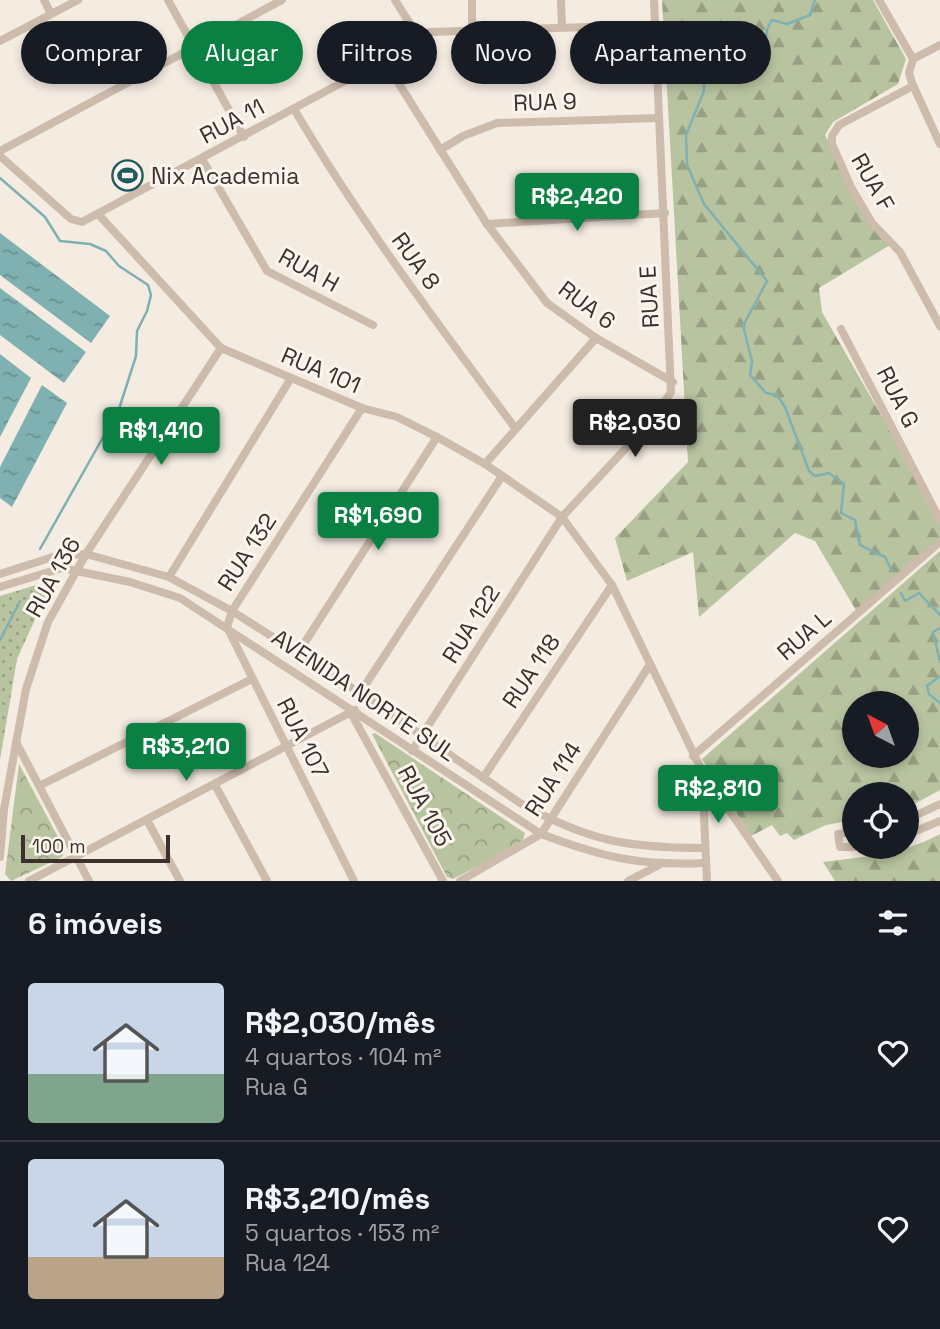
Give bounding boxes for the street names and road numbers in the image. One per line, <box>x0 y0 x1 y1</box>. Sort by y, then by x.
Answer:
street label: RUA 9 <box>513 86 577 118</box>
street label: RUA 11 <box>195 92 269 150</box>
street label: RUA F <box>844 148 902 216</box>
street label: RUA 8 <box>385 226 447 296</box>
street label: RUA H <box>273 241 345 299</box>
street label: RUA E <box>632 265 666 329</box>
street label: RUA 6 <box>553 274 621 336</box>
street label: RUA 101 <box>277 340 365 400</box>
street label: RUA G <box>870 361 926 433</box>
street label: RUA 132 <box>211 507 283 597</box>
street label: RUA 136 <box>19 532 87 622</box>
street label: RUA 122 <box>435 579 507 669</box>
street label: RUA L <box>771 603 837 667</box>
street label: AVENIDA NORTE SUL <box>266 622 462 768</box>
street label: RUA 118 <box>495 628 567 714</box>
street label: RUA 107 <box>270 693 336 783</box>
street label: RUA 114 <box>518 736 588 822</box>
street label: RUA 105 <box>391 760 459 852</box>

